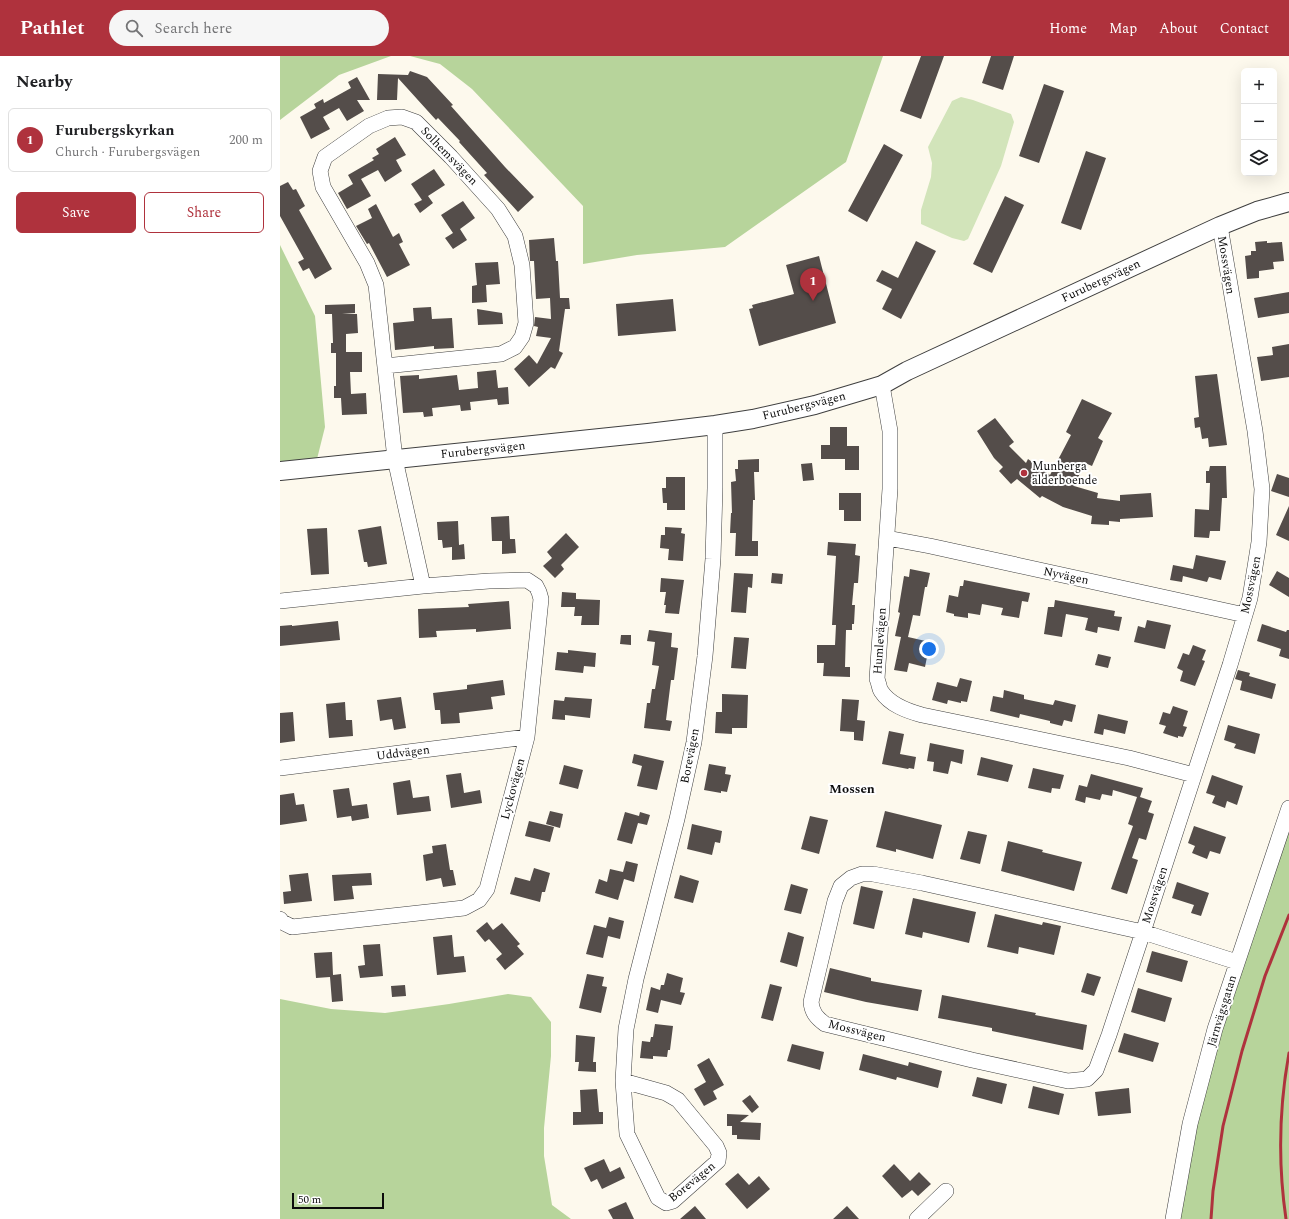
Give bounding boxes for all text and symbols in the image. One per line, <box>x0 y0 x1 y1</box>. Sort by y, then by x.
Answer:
search box <box>109 10 389 46</box>
text: Pathlet <box>20 14 85 43</box>
icon: search <box>123 17 145 39</box>
text: Search here <box>155 17 232 40</box>
text: Home <box>1049 18 1087 39</box>
text: Map <box>1109 18 1137 39</box>
text: About <box>1159 18 1198 39</box>
text: Contact <box>1220 18 1269 39</box>
map controls <box>1241 68 1277 176</box>
button: + <box>1241 68 1277 104</box>
text: Nearby <box>16 69 72 95</box>
button: − <box>1241 104 1277 140</box>
text: Furubergskyrkan <box>55 119 175 142</box>
street label: Solhemsvägen <box>416 122 482 190</box>
text: 1 <box>26 130 34 150</box>
text: 200 m <box>229 130 263 150</box>
button: layers <box>1241 140 1277 176</box>
text: Church · Furubergsvägen <box>55 142 200 162</box>
button: Save <box>16 192 136 233</box>
button: Share <box>144 192 264 233</box>
street label: Mossvägen <box>1212 234 1240 296</box>
street label: Furubergsvägen <box>1058 254 1144 308</box>
pin: 1 <box>800 268 826 301</box>
street label: Furubergsvägen <box>760 386 848 426</box>
street label: Furubergsvägen <box>440 436 526 464</box>
place label: Munberga älderboende <box>1032 457 1097 490</box>
marker: Munberga älderboende <box>1019 468 1029 478</box>
street label: Mossvägen <box>1236 554 1266 616</box>
street label: Nyvägen <box>1041 562 1091 590</box>
street label: Humlevägen <box>868 607 892 675</box>
your location <box>919 639 939 659</box>
street label: Borevägen <box>675 727 705 785</box>
street label: Uddvägen <box>375 740 431 766</box>
street label: Lyckovägen <box>496 756 530 822</box>
district label: Mossen <box>829 779 875 799</box>
street label: Mossvägen <box>1137 864 1173 926</box>
street label: Järnvägsgatan <box>1202 973 1242 1049</box>
street label: Mossvägen <box>826 1015 888 1047</box>
street label: Borevägen <box>664 1157 720 1207</box>
scale bar <box>292 1191 384 1210</box>
text: 50 m <box>298 1191 321 1208</box>

